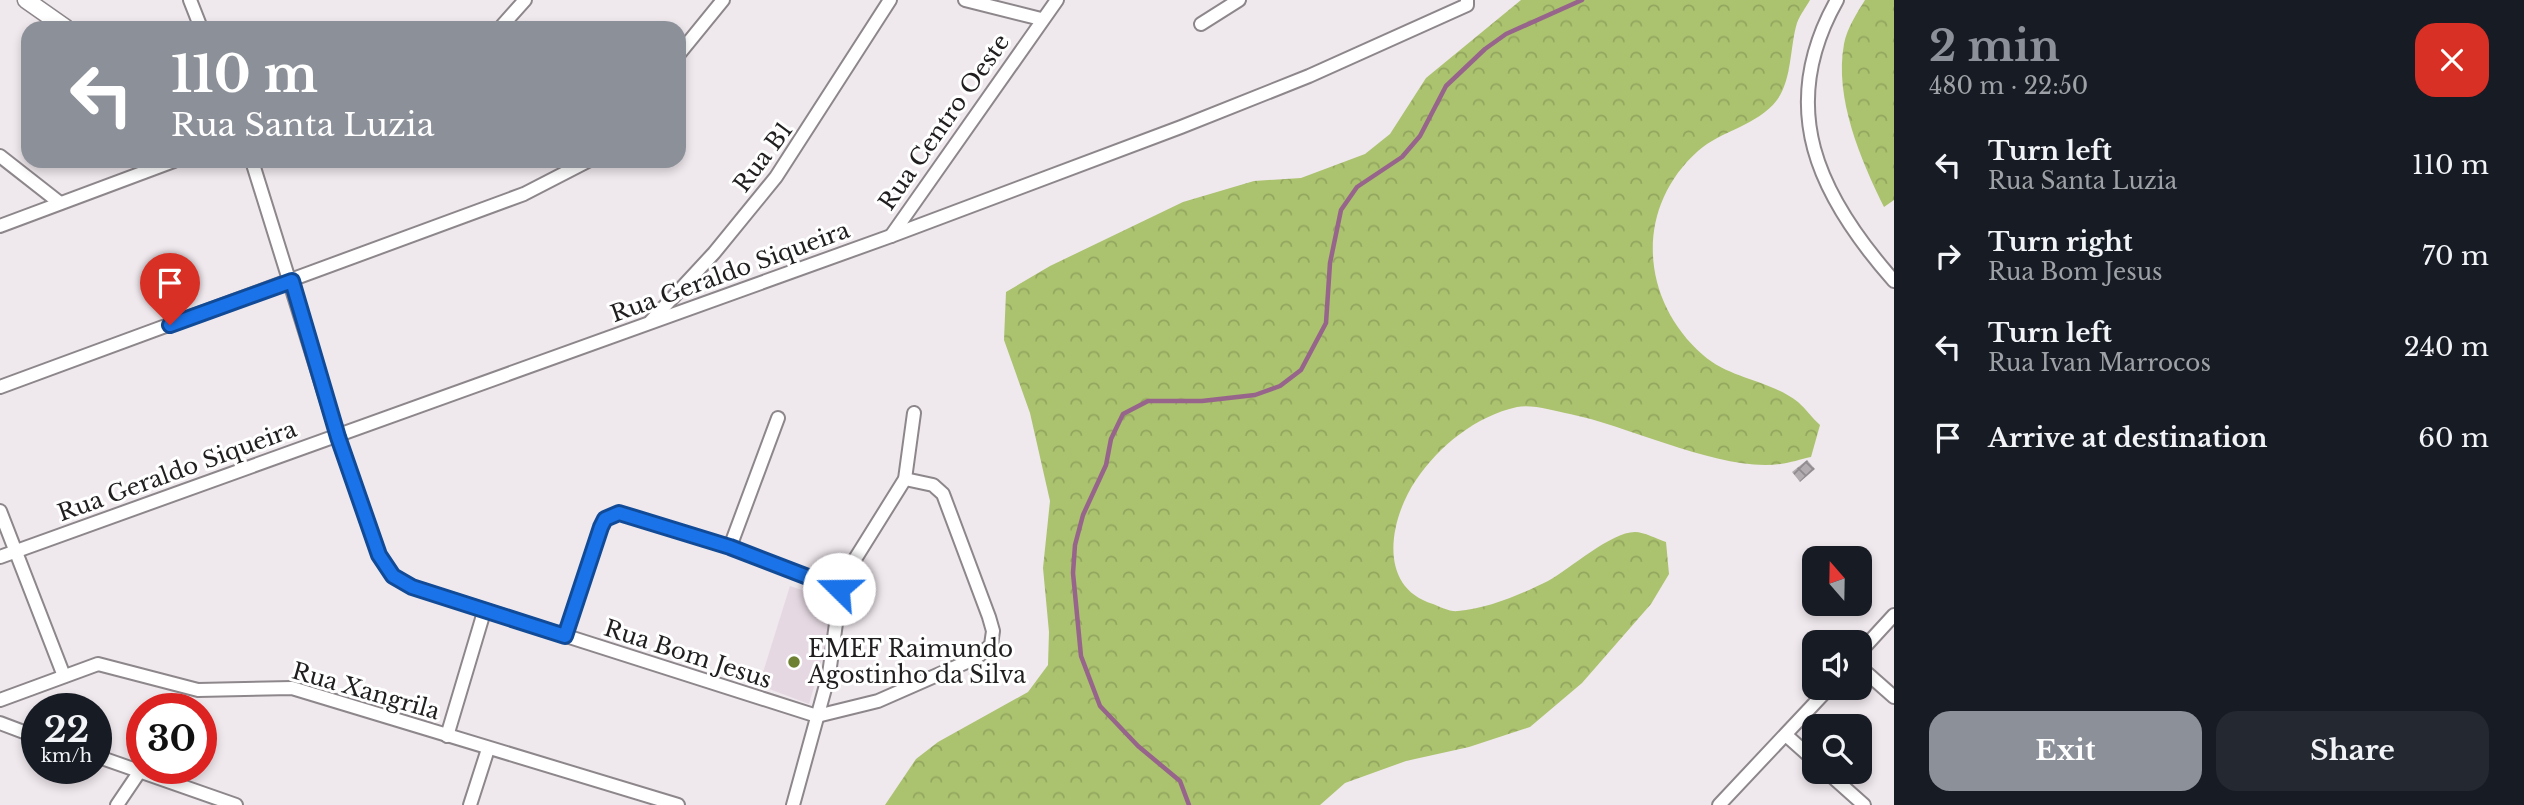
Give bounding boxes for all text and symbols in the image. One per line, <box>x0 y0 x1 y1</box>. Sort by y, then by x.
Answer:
text: 2 min <box>1929 20 2060 72</box>
button: close <box>2415 23 2489 97</box>
street label: Rua Centro Oeste <box>873 29 1015 215</box>
text: 110 m <box>171 44 318 105</box>
icon: left <box>56 49 147 140</box>
text: 480 m · 22:50 <box>1929 72 2088 100</box>
text: Rua Santa Luzia <box>171 105 434 145</box>
street label: Rua B1 <box>728 116 798 198</box>
text: Turn left <box>1988 135 2112 167</box>
icon: left <box>1929 146 1967 184</box>
text: 110 m <box>2412 149 2489 181</box>
text: Rua Santa Luzia <box>1988 167 2177 195</box>
street label: Rua Geraldo Siqueira <box>607 216 853 328</box>
text: Turn right <box>1988 226 2133 258</box>
icon: right <box>1929 237 1967 275</box>
text: 70 m <box>2422 240 2489 272</box>
pin <box>140 253 200 325</box>
text: Rua Bom Jesus <box>1988 258 2163 286</box>
icon: arrive <box>151 264 189 302</box>
text: Turn left <box>1988 317 2112 349</box>
icon: left <box>1929 328 1967 366</box>
text: 240 m <box>2404 331 2489 363</box>
text: Rua Ivan Marrocos <box>1988 349 2211 377</box>
street label: Rua Geraldo Siqueira <box>54 415 300 527</box>
icon: arrive <box>1929 419 1967 457</box>
text: Arrive at destination <box>1988 422 2268 454</box>
text: 60 m <box>2418 422 2489 454</box>
north arrow <box>1802 546 1872 616</box>
map controls <box>1802 546 1872 784</box>
position arrow <box>802 552 876 626</box>
street label: Rua Bom Jesus <box>601 614 775 694</box>
button: sound <box>1802 630 1872 700</box>
place label: EMEF Raimundo Agostinho da Silva <box>807 635 1026 689</box>
marker: EMEF Raimundo Agostinho da Silva <box>786 654 802 670</box>
street label: Rua Xangrila <box>289 657 443 726</box>
speed limit sign: 30 <box>126 693 217 784</box>
text: 22 <box>44 708 89 751</box>
button: Exit <box>1929 711 2202 791</box>
button: Share <box>2216 711 2489 791</box>
button: search <box>1802 714 1872 784</box>
text: km/h <box>41 745 92 767</box>

